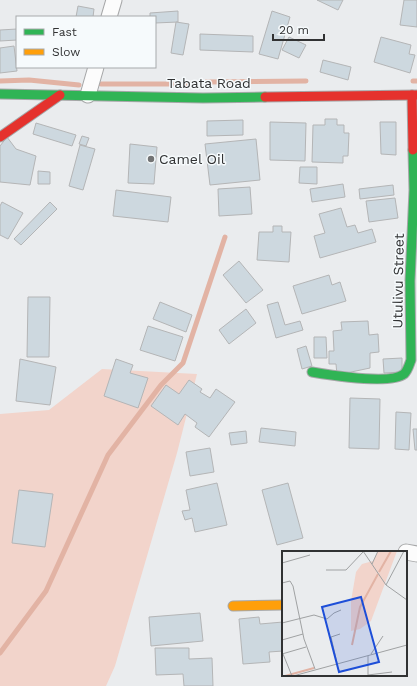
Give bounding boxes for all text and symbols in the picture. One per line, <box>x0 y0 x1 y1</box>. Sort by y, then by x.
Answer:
legend <box>16 16 156 68</box>
scale bar <box>273 16 324 42</box>
text: 20 m <box>279 23 309 37</box>
text: Fast <box>52 25 77 39</box>
text: Slow <box>52 45 80 59</box>
street label: Tabata Road <box>167 75 251 91</box>
place label: Camel Oil <box>159 151 226 167</box>
marker: Camel Oil <box>146 154 156 164</box>
street label: Utulivu Street <box>389 233 407 329</box>
inset map <box>282 551 407 676</box>

